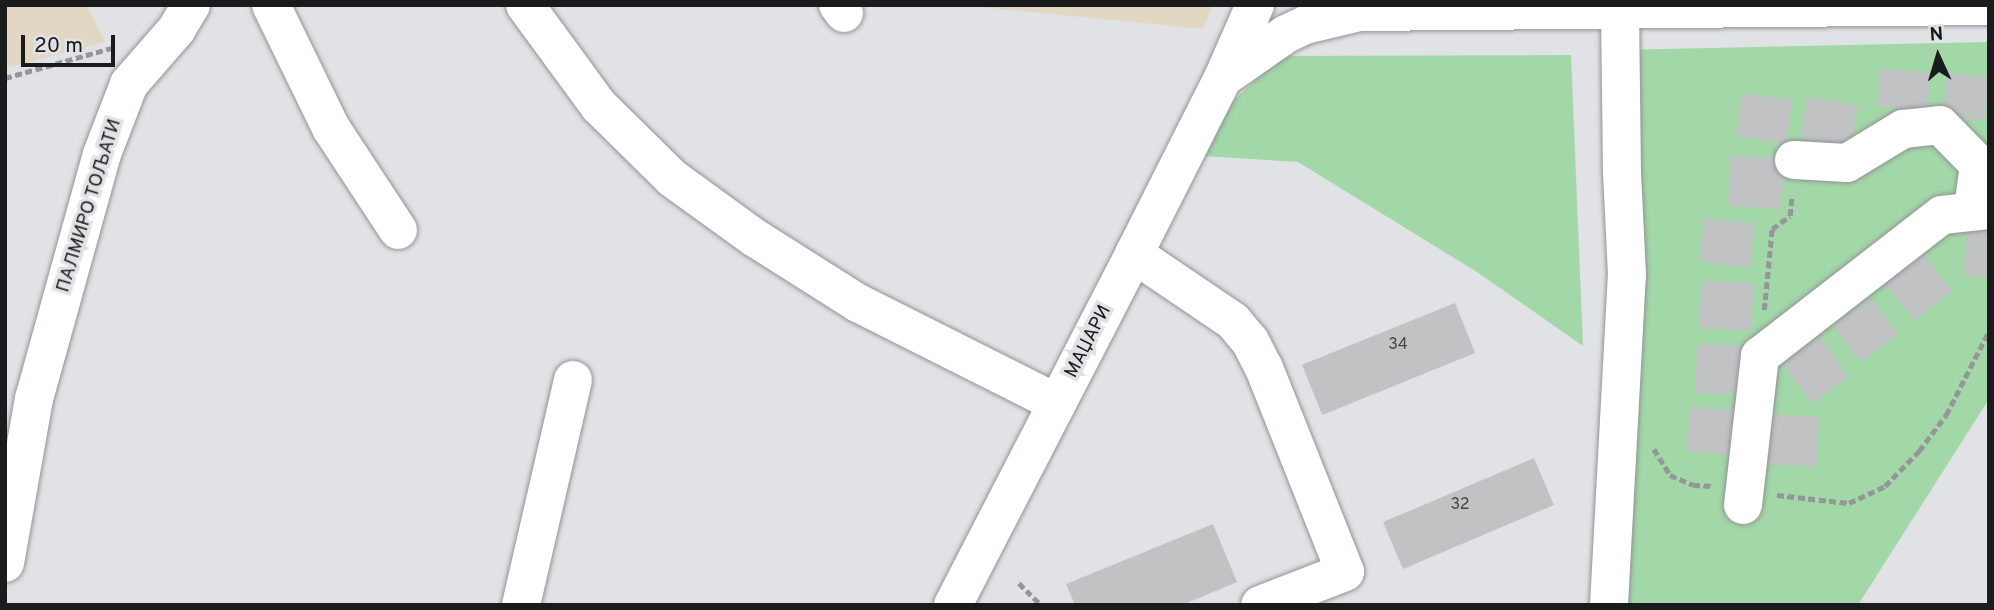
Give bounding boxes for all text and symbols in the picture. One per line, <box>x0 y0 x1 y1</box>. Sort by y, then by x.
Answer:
scale bar <box>24 21 119 65</box>
north arrow <box>1903 21 1973 91</box>
text: N <box>1929 23 1944 47</box>
text: 20 m <box>34 33 83 60</box>
street label: ПАЛМИРО ТОЉАТИ <box>53 116 127 296</box>
street label: МАЏАРИ <box>1061 302 1117 382</box>
house number: 34 <box>1388 335 1408 355</box>
house number: 32 <box>1450 495 1470 515</box>

